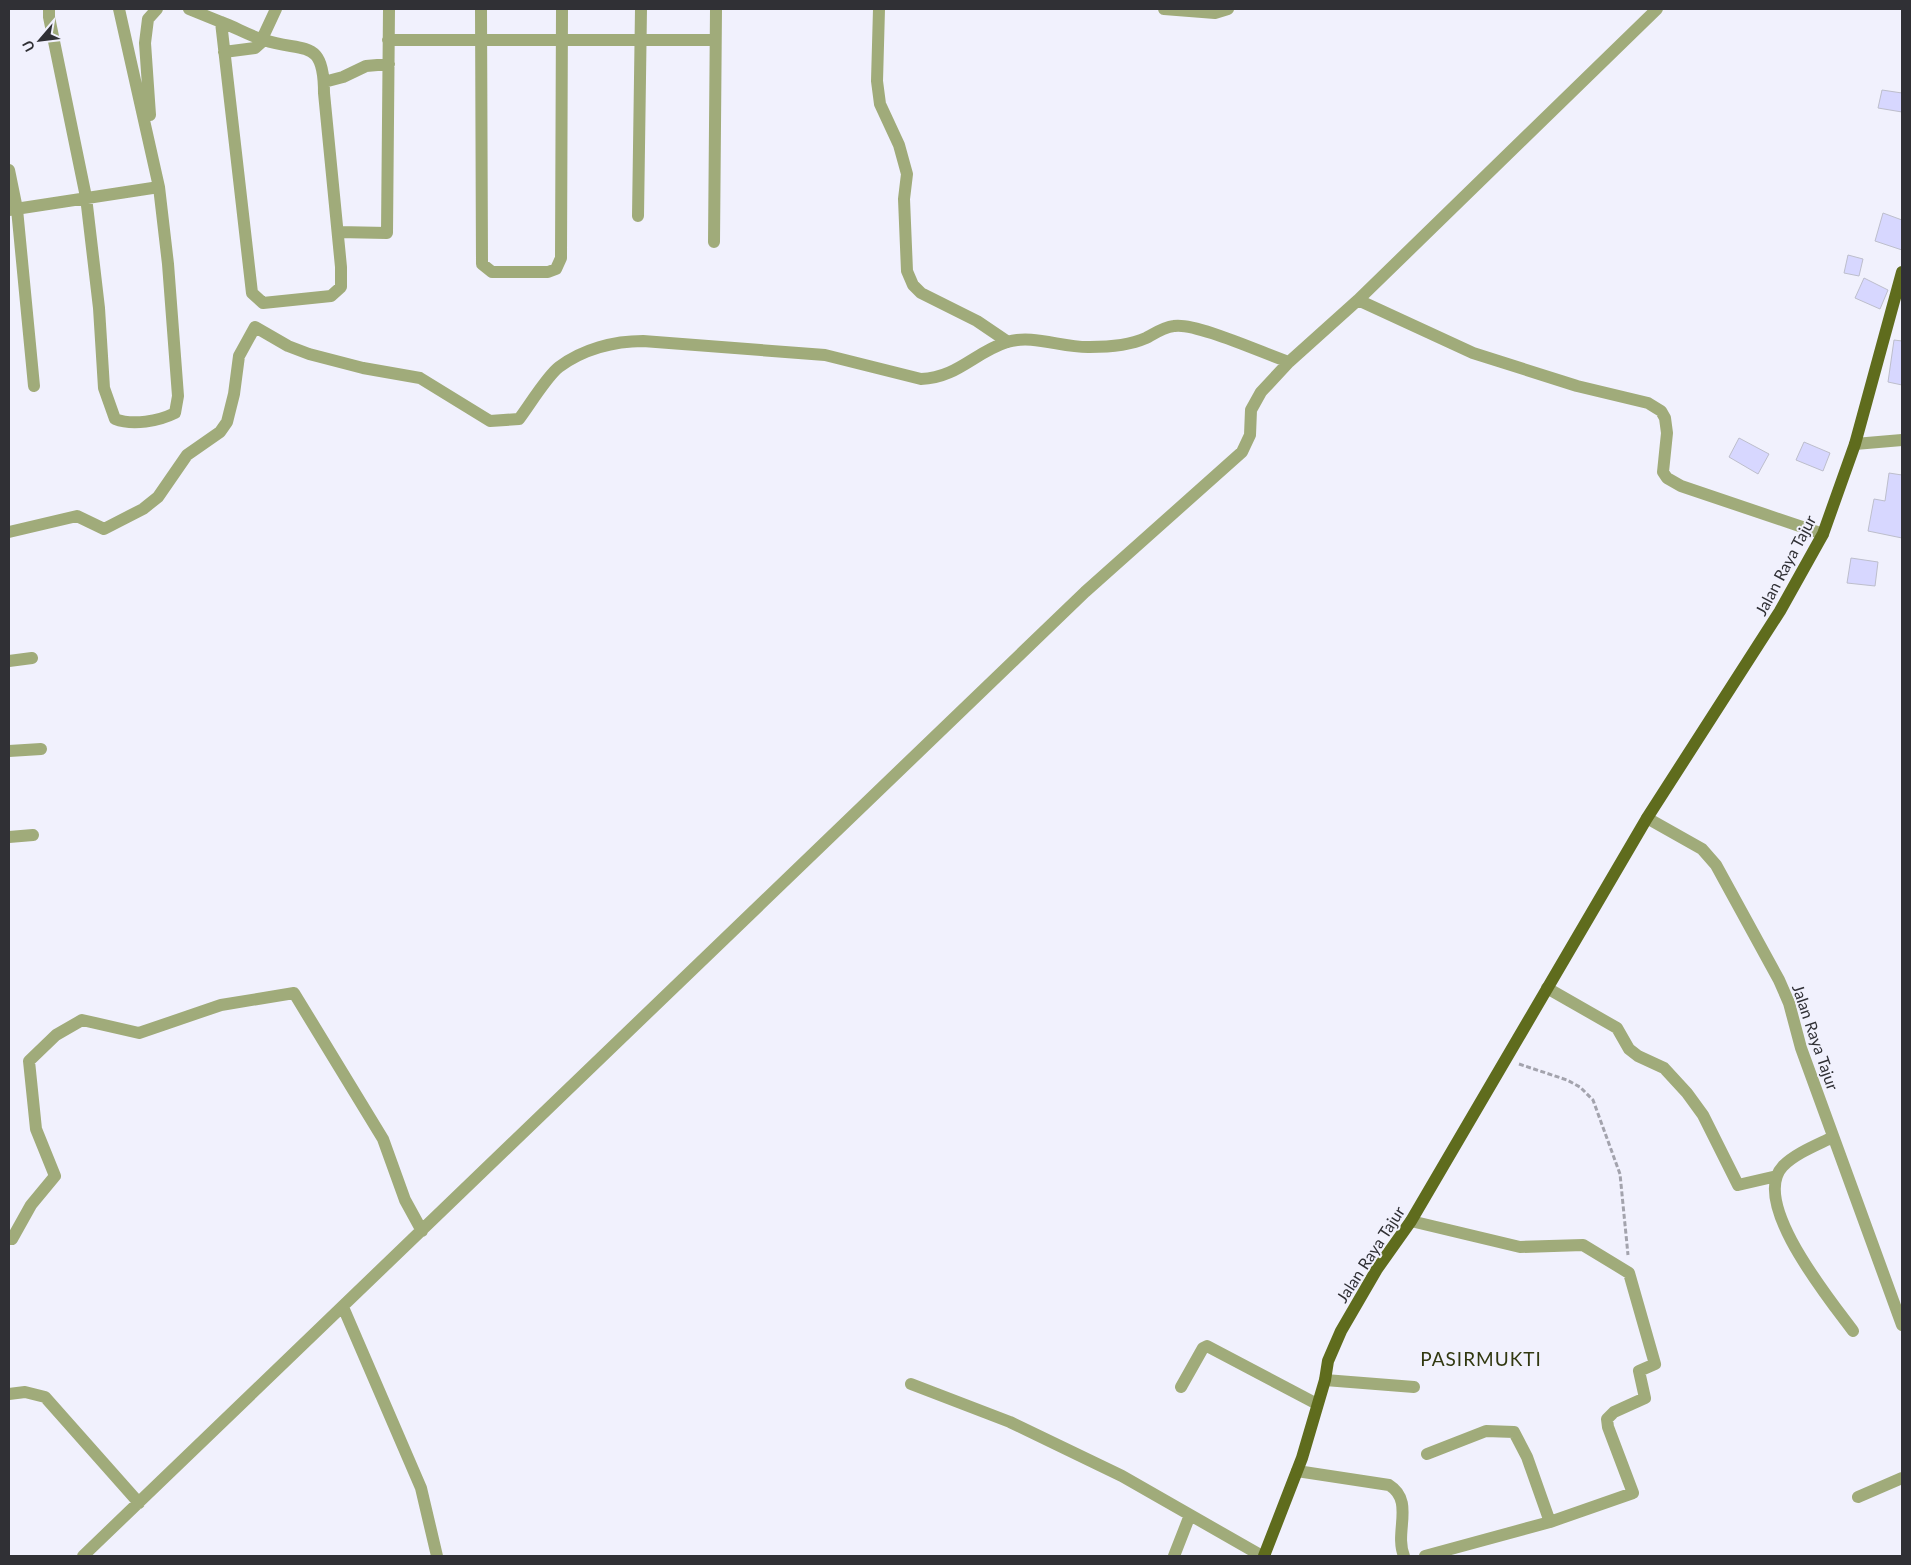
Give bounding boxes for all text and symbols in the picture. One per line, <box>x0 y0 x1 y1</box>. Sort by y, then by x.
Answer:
north arrow <box>15 15 65 65</box>
text: U <box>18 38 38 55</box>
street label: Jalan Raya Tajur <box>1751 512 1819 618</box>
street label: Jalan Raya Tajur <box>1789 982 1843 1093</box>
street label: Jalan Raya Tajur <box>1332 1202 1408 1306</box>
district label: PASIRMUKTI <box>1420 1347 1542 1370</box>

